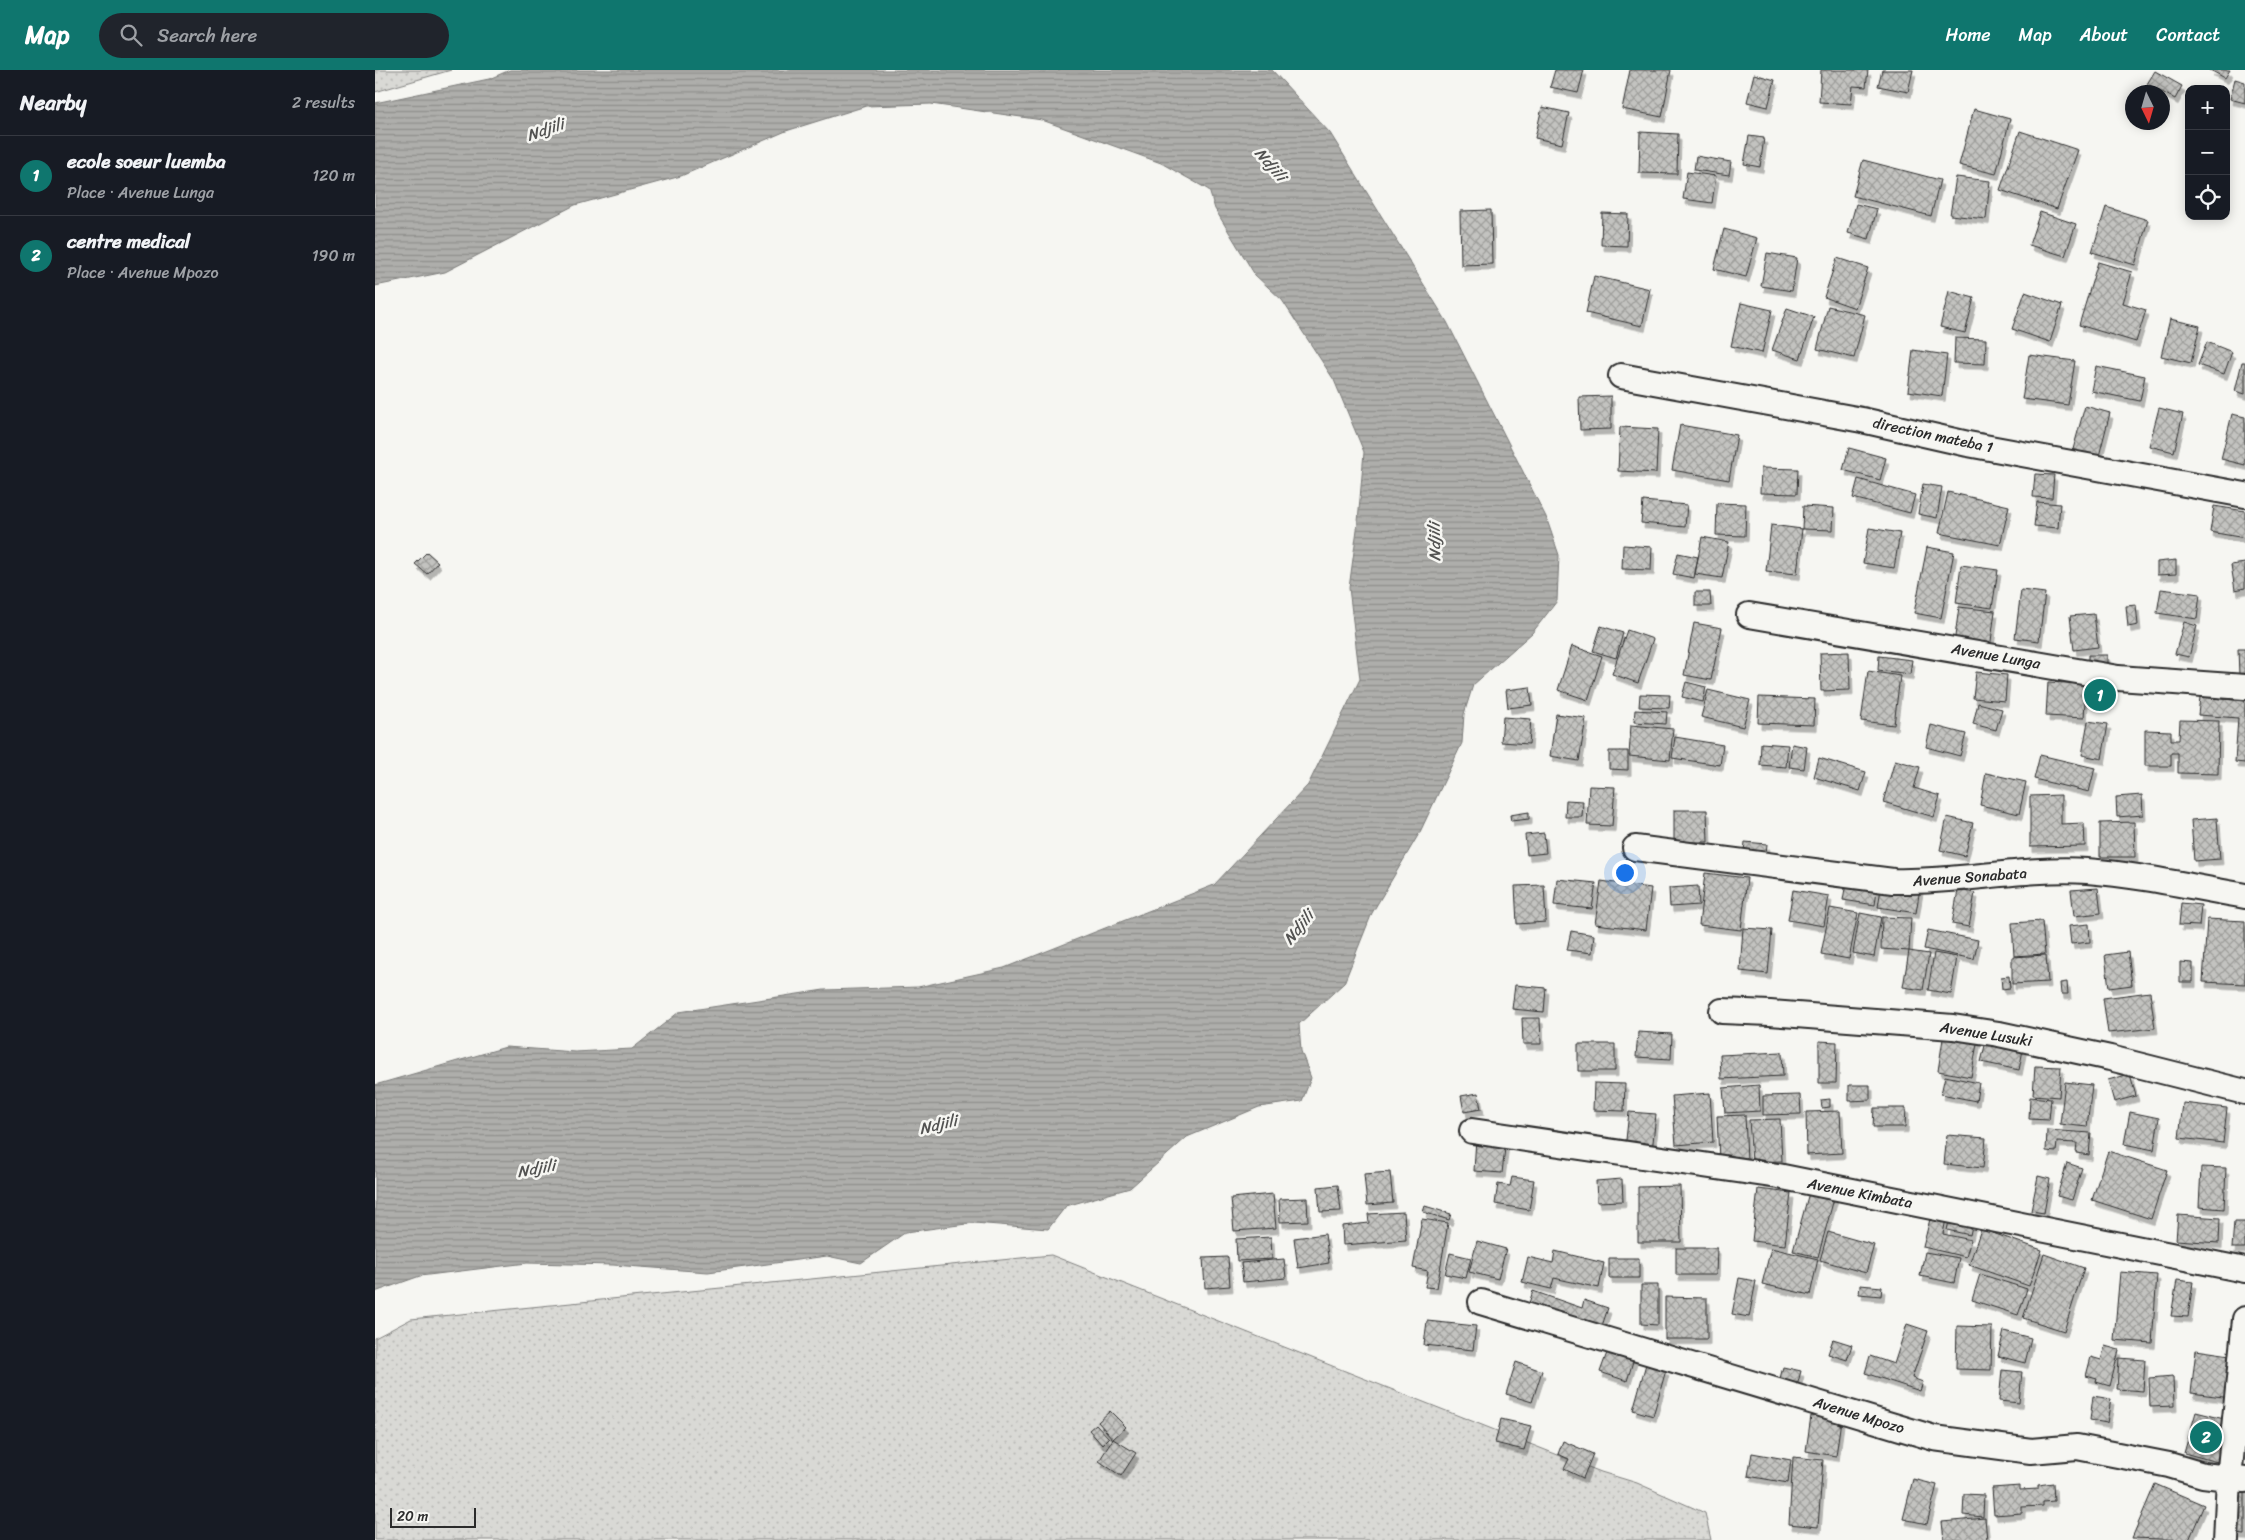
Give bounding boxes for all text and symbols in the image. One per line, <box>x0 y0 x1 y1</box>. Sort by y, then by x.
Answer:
search box <box>99 13 449 58</box>
text: Map <box>25 14 69 56</box>
text: Search here <box>157 19 257 52</box>
text: Home <box>1946 19 1991 51</box>
text: Map <box>2019 19 2052 51</box>
text: About <box>2080 19 2128 51</box>
text: Contact <box>2156 19 2220 51</box>
icon: search <box>117 21 145 49</box>
text: Nearby <box>20 84 86 122</box>
north arrow <box>2125 85 2170 130</box>
map controls <box>2185 85 2230 220</box>
button: + <box>2185 85 2230 130</box>
text: 2 results <box>292 88 355 117</box>
water label: Ndjili <box>522 108 571 149</box>
button: − <box>2185 130 2230 175</box>
water label: Ndjili <box>1247 140 1296 191</box>
text: ecole soeur luemba <box>67 145 225 178</box>
text: 1 <box>33 161 39 190</box>
text: 120 m <box>312 161 355 190</box>
button: locate <box>2185 175 2230 220</box>
text: Place · Avenue Lunga <box>67 178 214 207</box>
text: centre medical <box>67 225 190 258</box>
text: 2 <box>31 241 41 270</box>
text: 190 m <box>312 241 355 270</box>
text: Place · Avenue Mpozo <box>67 258 219 287</box>
street label: direction mateba 1 <box>1870 410 1996 460</box>
water label: Ndjili <box>1420 519 1449 561</box>
street label: Avenue Lunga <box>1948 635 2043 677</box>
pin: 1 <box>2084 676 2116 714</box>
your location <box>1612 860 1638 886</box>
street label: Avenue Sonabata <box>1911 860 2028 894</box>
water label: Ndjili <box>1275 901 1324 951</box>
street label: Avenue Lusuki <box>1937 1014 2035 1054</box>
water label: Ndjili <box>916 1105 963 1143</box>
water label: Ndjili <box>515 1150 561 1186</box>
street label: Avenue Kimbata <box>1804 1170 1915 1216</box>
street label: Avenue Mpozo <box>1809 1388 1908 1441</box>
pin: 2 <box>2190 1418 2222 1456</box>
text: 20 m <box>397 1504 428 1529</box>
scale bar <box>390 1505 476 1528</box>

